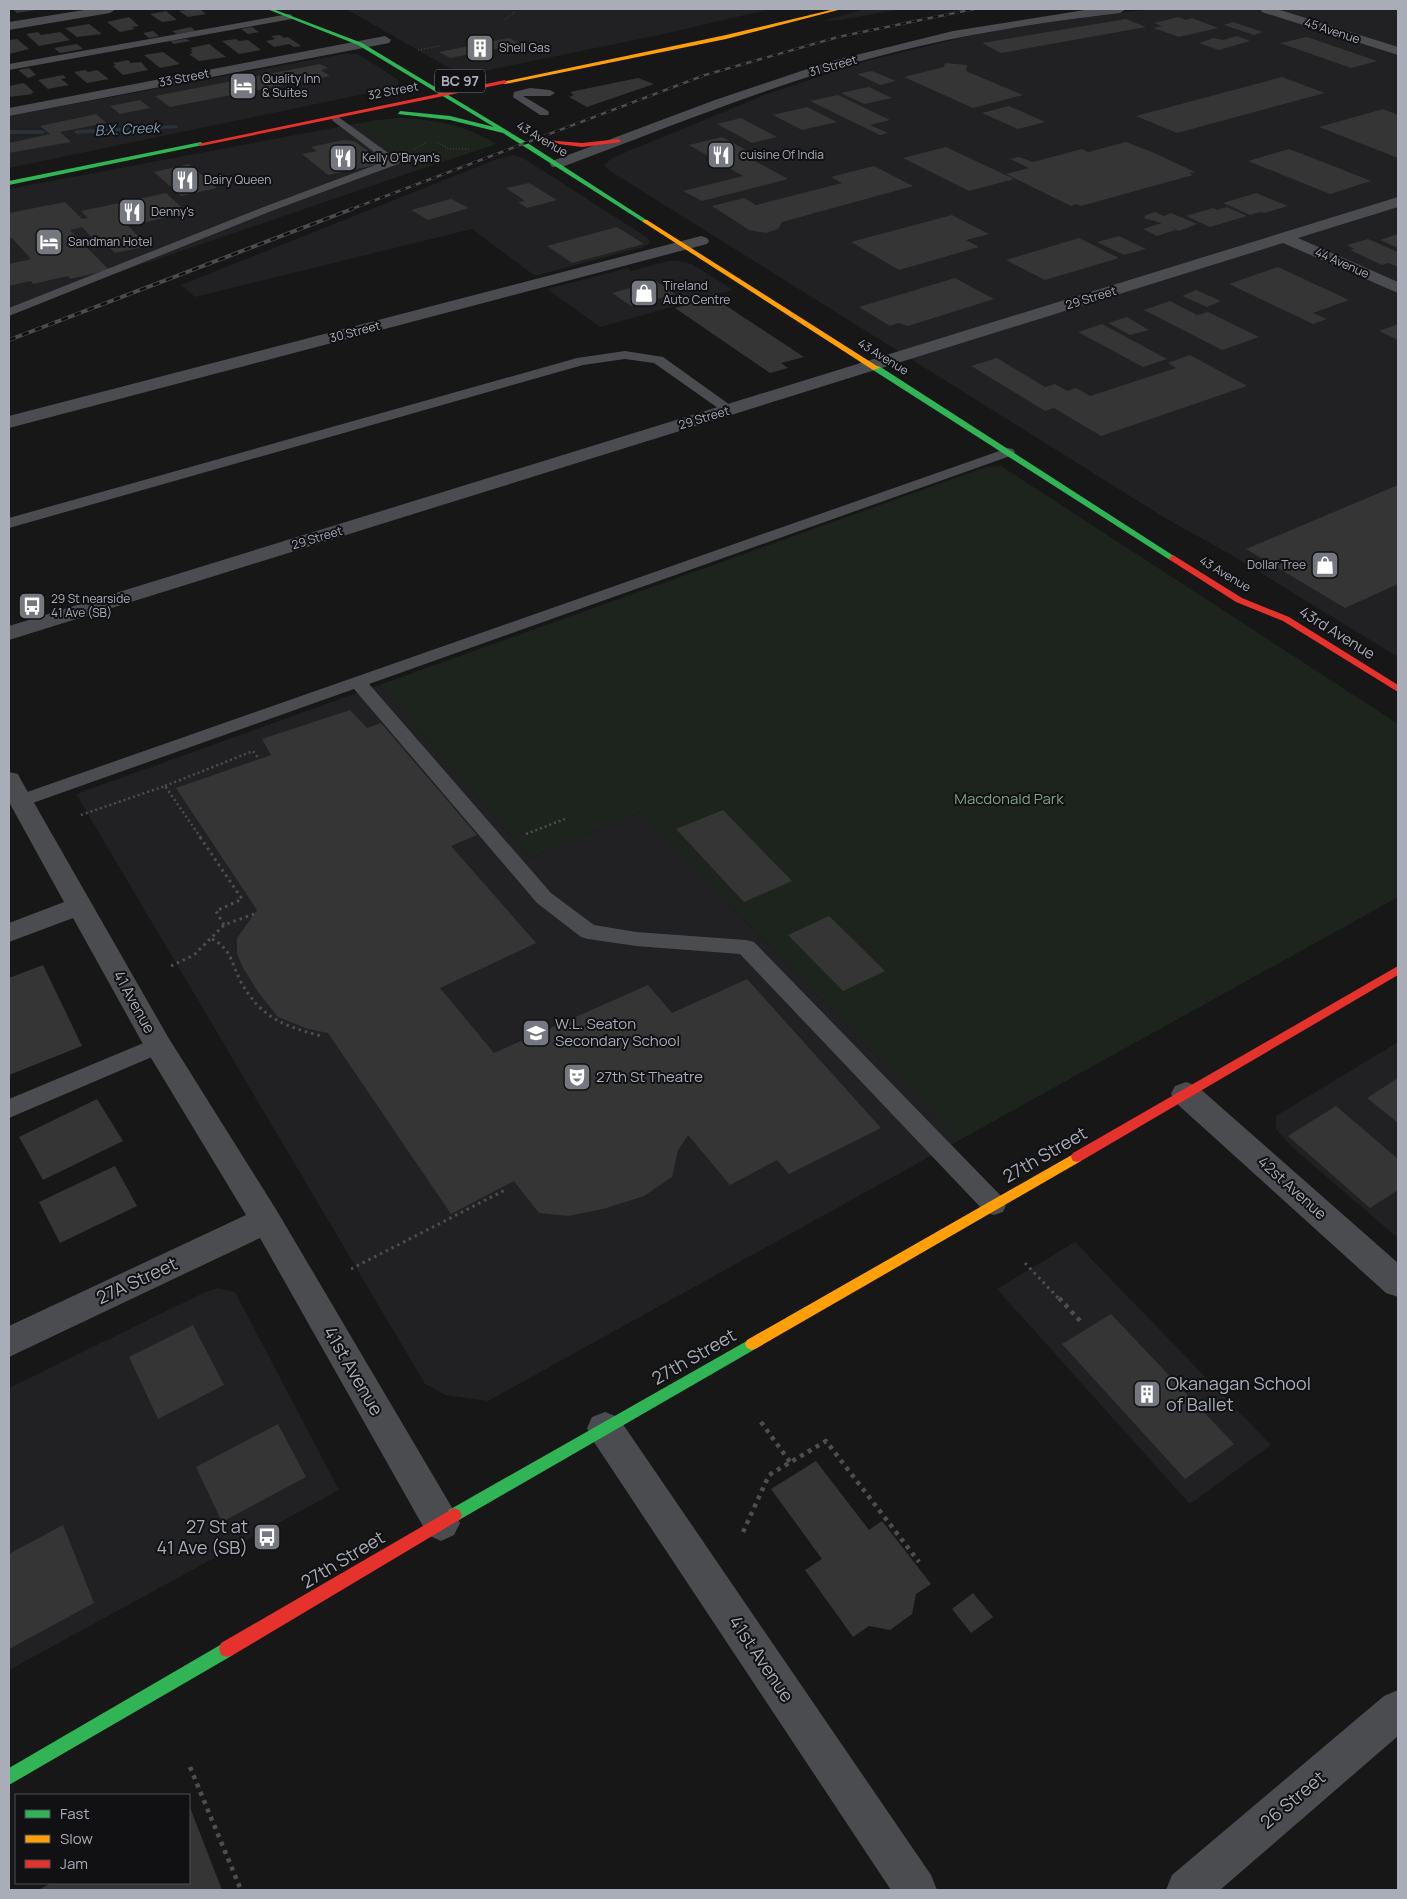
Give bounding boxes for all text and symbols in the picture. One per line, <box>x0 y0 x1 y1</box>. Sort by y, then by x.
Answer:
street label: 45 Avenue <box>1302 14 1362 47</box>
building icon: Shell Gas <box>465 33 495 63</box>
place label: Shell Gas <box>499 39 550 56</box>
street label: 31 Street <box>807 51 859 80</box>
street label: 33 Street <box>157 64 211 91</box>
place label: Quality Inn & Suites <box>262 70 321 101</box>
road number: BC 97 <box>435 70 485 92</box>
hotel icon: Quality Inn & Suites <box>228 71 258 101</box>
street label: 32 Street <box>366 77 420 104</box>
water label: B.X. Creek <box>94 117 162 140</box>
street label: 43 Avenue <box>513 117 571 161</box>
restaurant icon: cuisine Of India <box>706 140 736 170</box>
restaurant icon: Kelly O'Bryan's <box>328 143 358 173</box>
place label: cuisine Of India <box>740 146 824 163</box>
place label: Kelly O'Bryan's <box>362 149 440 166</box>
restaurant icon: Dairy Queen <box>170 165 200 195</box>
place label: Dairy Queen <box>204 171 271 188</box>
restaurant icon: Denny's <box>117 197 147 227</box>
place label: Denny's <box>151 203 194 220</box>
hotel icon: Sandman Hotel <box>34 227 64 257</box>
place label: Sandman Hotel <box>68 233 152 250</box>
street label: 44 Avenue <box>1312 243 1372 282</box>
place label: Tireland Auto Centre <box>663 277 730 308</box>
shop icon: Tireland Auto Centre <box>629 278 659 308</box>
street label: 29 Street <box>1064 282 1118 313</box>
street label: 30 Street <box>328 317 382 346</box>
street label: 43 Avenue <box>855 334 912 379</box>
street label: 29 Street <box>677 402 731 433</box>
street label: 29 Street <box>290 522 344 553</box>
shop icon: Dollar Tree <box>1310 550 1340 580</box>
street label: 43 Avenue <box>1196 552 1254 596</box>
place label: Dollar Tree <box>1247 556 1306 573</box>
place label: 29 St nearside 41 Ave (SB) <box>51 590 130 621</box>
bus stop icon: 29 St nearside 41 Ave (SB) <box>17 591 47 621</box>
street label: 43rd Avenue <box>1295 601 1379 664</box>
park label: Macdonald Park <box>954 788 1064 809</box>
street label: 41 Avenue <box>109 966 160 1037</box>
place label: W.L. Seaton Secondary School <box>555 1013 680 1051</box>
school or university icon: W.L. Seaton Secondary School <box>521 1018 551 1048</box>
theatre icon: 27th St Theatre <box>562 1062 592 1092</box>
place label: 27th St Theatre <box>596 1066 703 1087</box>
street label: 27th Street <box>998 1120 1091 1188</box>
street label: 42st Avenue <box>1253 1151 1331 1224</box>
street label: 27A Street <box>92 1251 181 1309</box>
street label: 41st Avenue <box>319 1321 389 1420</box>
street label: 27th Street <box>647 1322 740 1390</box>
place label: Okanagan School of Ballet <box>1166 1371 1311 1416</box>
building icon: Okanagan School of Ballet <box>1132 1379 1162 1409</box>
place label: 27 St at 41 Ave (SB) <box>156 1514 248 1559</box>
bus stop icon: 27 St at 41 Ave (SB) <box>252 1522 282 1552</box>
street label: 27th Street <box>296 1525 389 1594</box>
street label: 41st Avenue <box>724 1610 800 1706</box>
street label: 26 Street <box>1255 1765 1330 1833</box>
legend <box>15 1794 190 1884</box>
text: Fast <box>60 1803 89 1824</box>
text: Slow <box>60 1828 93 1849</box>
text: Jam <box>60 1853 88 1874</box>

